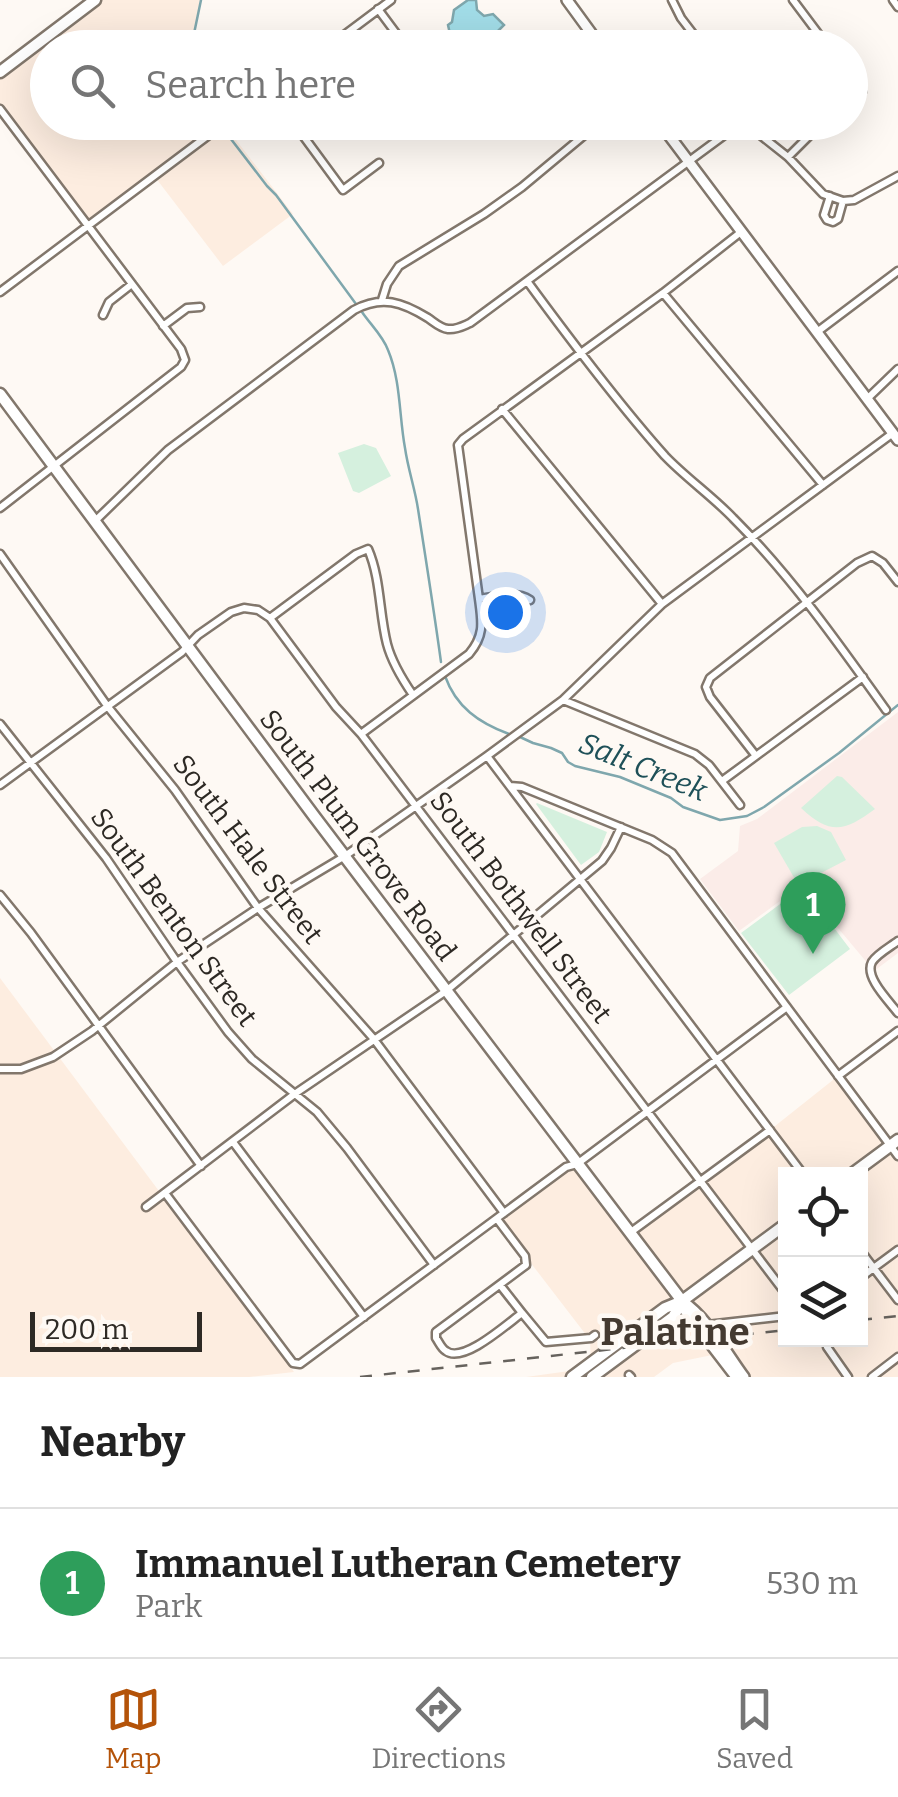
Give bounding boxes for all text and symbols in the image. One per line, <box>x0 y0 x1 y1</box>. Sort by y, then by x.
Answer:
search box <box>30 30 868 140</box>
icon: search <box>65 58 120 113</box>
text: Search here <box>145 62 356 108</box>
your location <box>480 587 531 638</box>
street label: South Plum Grove Road <box>253 703 463 967</box>
water label: Salt Creek <box>574 725 713 809</box>
street label: South Hale Street <box>166 748 330 950</box>
street label: South Bothwell Street <box>423 785 619 1029</box>
street label: South Benton Street <box>84 801 264 1033</box>
pin: 1 <box>780 872 846 954</box>
map controls <box>778 1167 868 1347</box>
button: locate <box>778 1167 868 1257</box>
button: layers <box>778 1257 868 1347</box>
scale bar <box>30 1307 202 1352</box>
district label: Palatine <box>600 1309 750 1355</box>
text: 200 m <box>45 1313 128 1346</box>
text: Nearby <box>40 1417 185 1467</box>
text: Immanuel Lutheran Cemetery <box>135 1541 680 1587</box>
text: 1 <box>66 1564 79 1602</box>
text: 530 m <box>766 1564 858 1602</box>
text: Park <box>135 1587 202 1625</box>
tab: Map <box>105 1682 161 1775</box>
tab: Directions <box>371 1682 506 1775</box>
tab: Saved <box>716 1682 793 1775</box>

